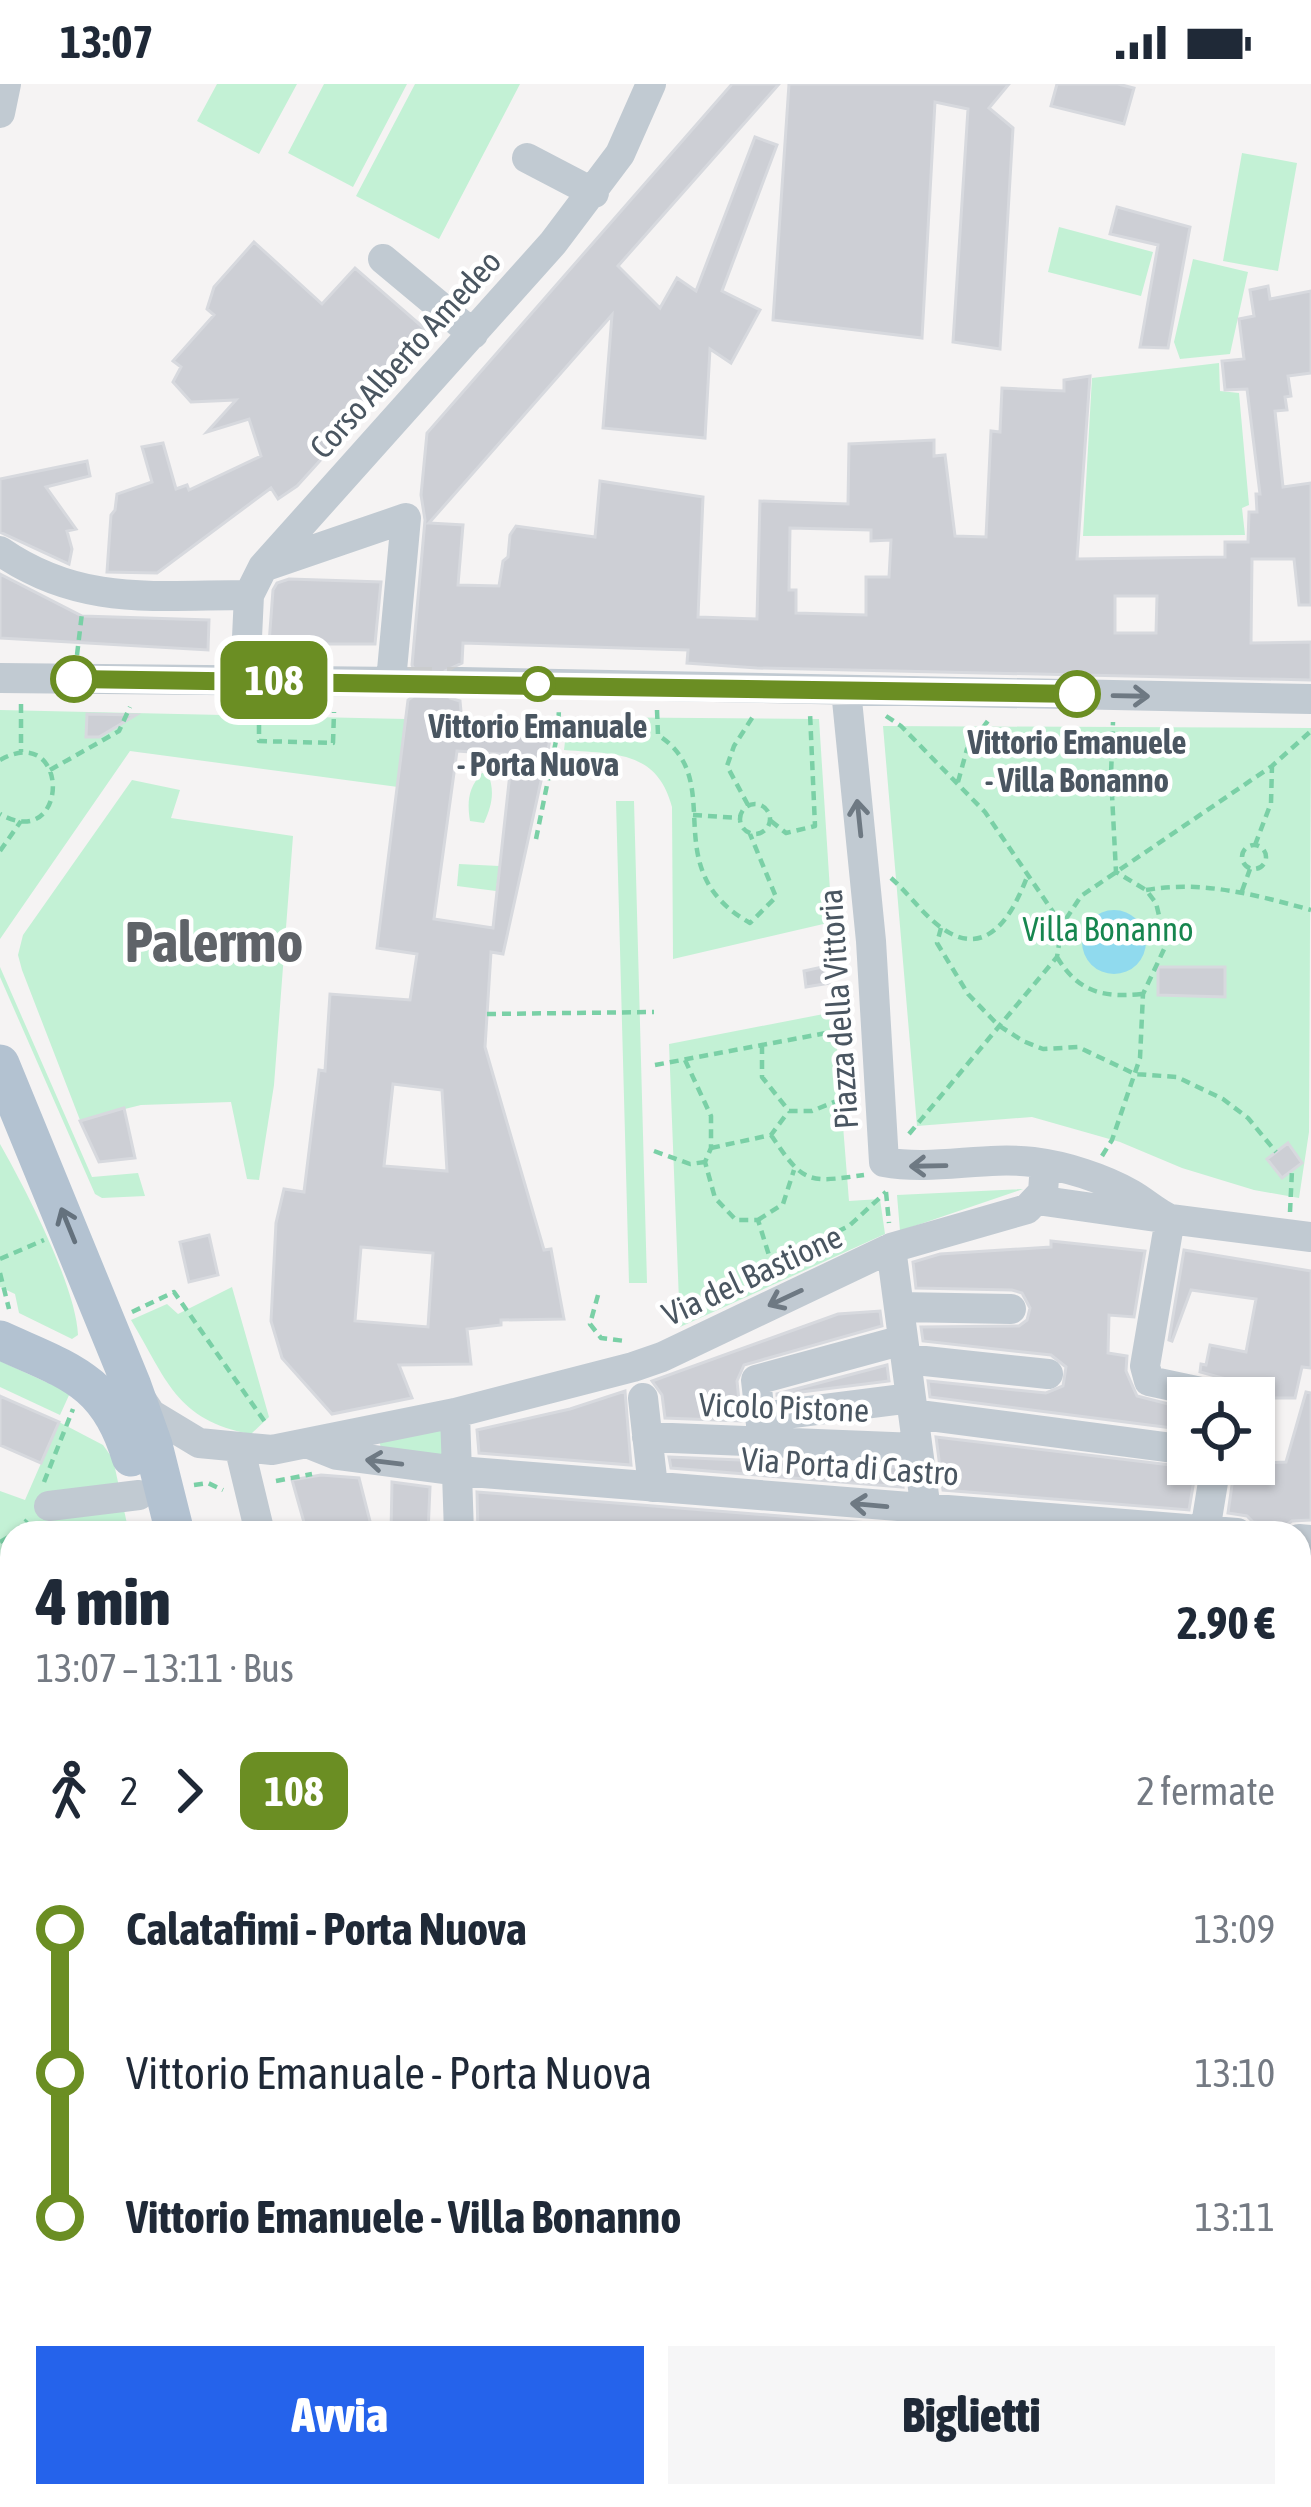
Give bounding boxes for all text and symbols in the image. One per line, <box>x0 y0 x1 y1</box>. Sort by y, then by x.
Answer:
text: 13:07 <box>60 16 154 68</box>
street label: Corso Alberto Amedeo <box>302 242 508 466</box>
line badge: 108 <box>205 641 343 719</box>
text: 108 <box>244 656 304 704</box>
unlabelled marker <box>52 657 96 701</box>
marker: Vittorio Emanuale - Porta Nuova <box>522 668 554 700</box>
marker: Vittorio Emanuele - Villa Bonanno <box>1055 672 1099 716</box>
one-way arrow <box>1111 684 1150 707</box>
place label: Vittorio Emanuale - Porta Nuova <box>427 707 648 783</box>
place label: Vittorio Emanuele - Villa Bonanno <box>967 723 1186 799</box>
one-way arrow <box>847 799 870 838</box>
street label: Piazza della Vittoria <box>811 888 865 1130</box>
district label: Palermo <box>125 909 303 974</box>
park label: Villa Bonanno <box>1022 910 1194 948</box>
one-way arrow <box>909 1154 948 1177</box>
one-way arrow <box>55 1207 77 1244</box>
street label: Via del Bastione <box>656 1217 848 1333</box>
one-way arrow <box>768 1288 804 1310</box>
map controls <box>1167 1377 1275 1485</box>
button: locate <box>1167 1377 1275 1485</box>
street label: Vicolo Pistone <box>698 1385 870 1429</box>
street label: Via Porta di Castro <box>740 1439 960 1493</box>
one-way arrow <box>365 1450 404 1473</box>
one-way arrow <box>850 1493 889 1516</box>
text: 4 min <box>36 1563 171 1639</box>
text: 2.90 € <box>1177 1597 1275 1649</box>
text: 13:07 – 13:11 · Bus <box>36 1646 294 1690</box>
icon: walk <box>36 1758 102 1824</box>
icon: forward <box>156 1758 222 1824</box>
text: 108 <box>264 1767 324 1815</box>
text: 2 <box>120 1769 138 1813</box>
text: 2 fermate <box>1137 1769 1275 1813</box>
text: Calatafimi - Porta Nuova <box>126 1903 527 1955</box>
text: 13:09 <box>1194 1907 1275 1951</box>
text: Vittorio Emanuale - Porta Nuova <box>126 2047 652 2099</box>
text: 13:10 <box>1195 2051 1275 2095</box>
text: Vittorio Emanuele - Villa Bonanno <box>126 2191 681 2243</box>
text: 13:11 <box>1195 2195 1275 2239</box>
button: Avvia <box>36 2346 644 2484</box>
button: Biglietti <box>668 2346 1275 2484</box>

